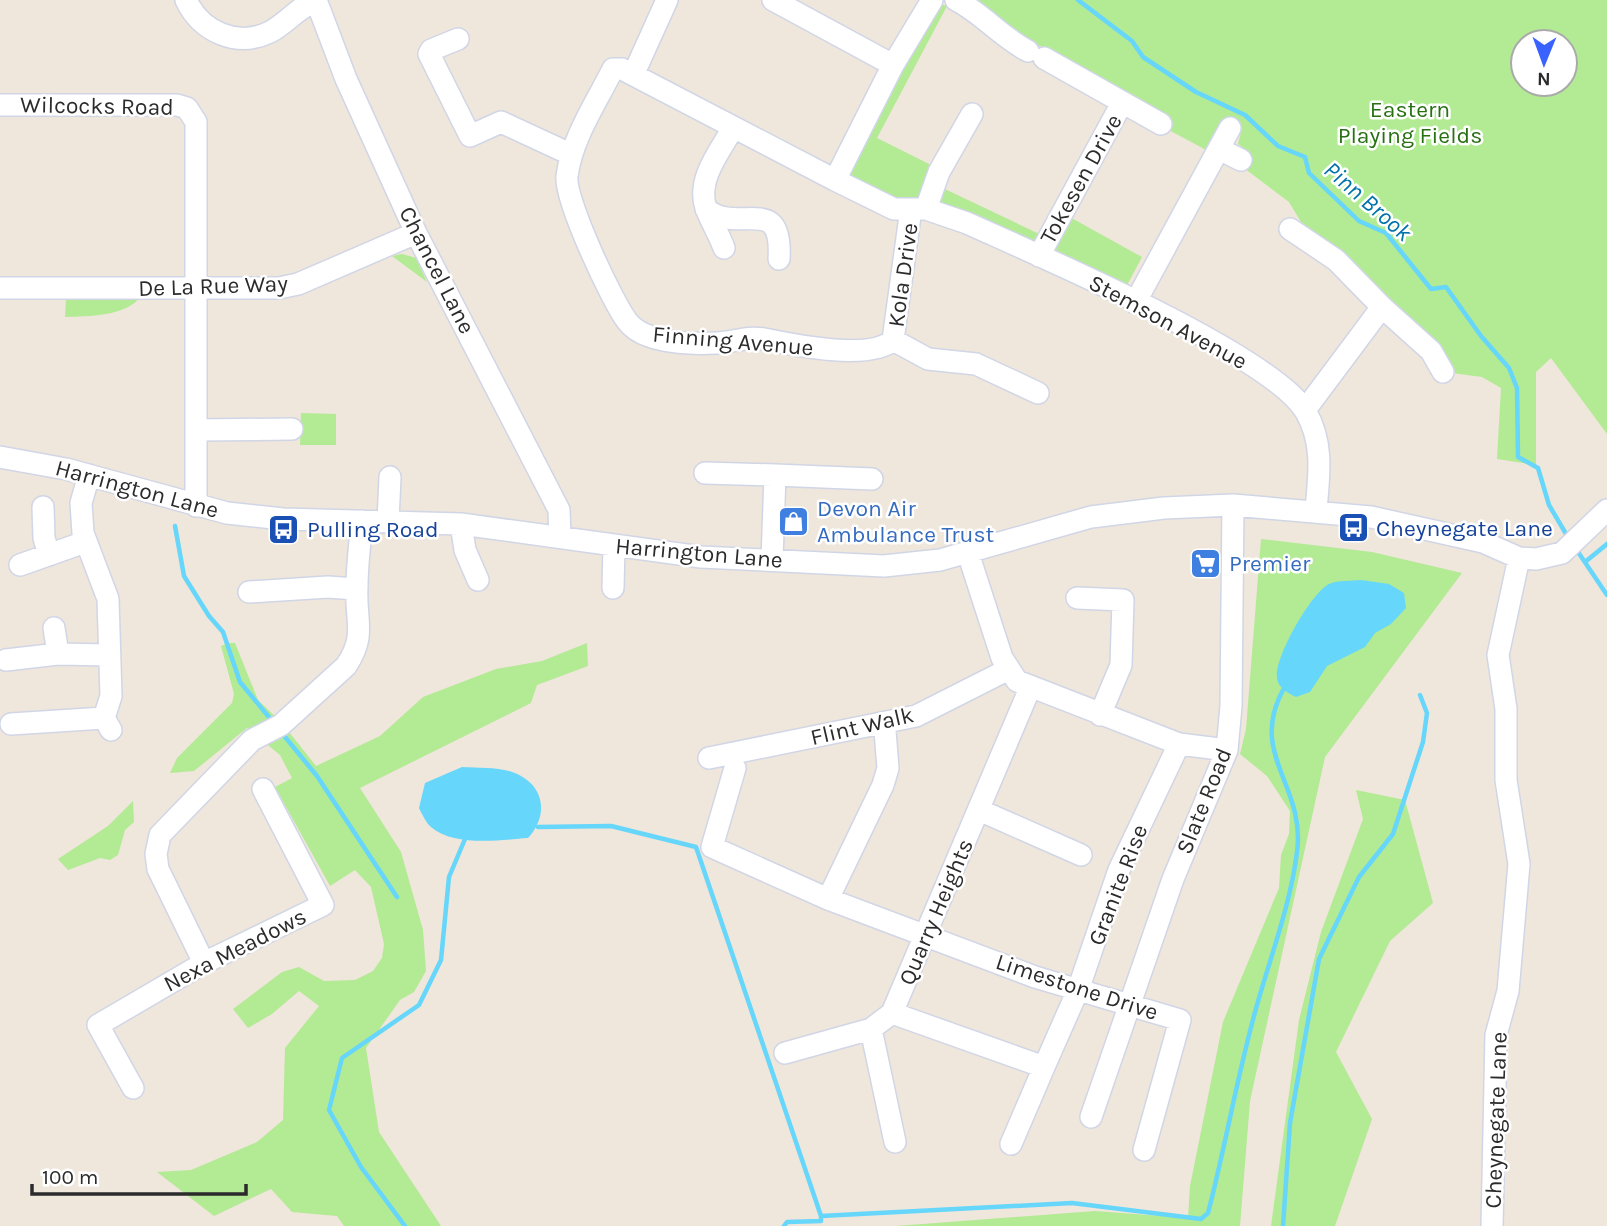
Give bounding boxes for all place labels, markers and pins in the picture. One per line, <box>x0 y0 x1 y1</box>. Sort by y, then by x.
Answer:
place label: Devon Air Ambulance Trust <box>817 495 995 548</box>
shop icon: Devon Air Ambulance Trust <box>777 504 811 538</box>
bus stop icon: Cheynegate Lane <box>1336 511 1370 545</box>
bus stop icon: Pulling Road <box>267 512 301 546</box>
place label: Cheynegate Lane <box>1376 515 1553 542</box>
place label: Pulling Road <box>307 516 439 543</box>
supermarket icon: Premier <box>1189 546 1223 580</box>
place label: Premier <box>1229 550 1311 577</box>

